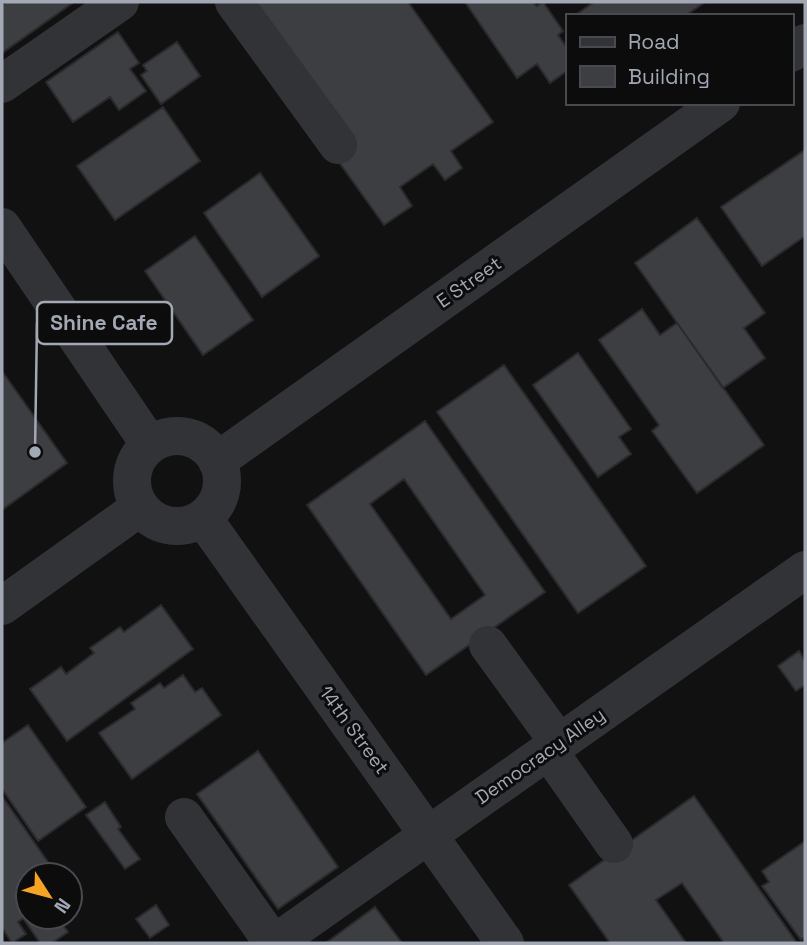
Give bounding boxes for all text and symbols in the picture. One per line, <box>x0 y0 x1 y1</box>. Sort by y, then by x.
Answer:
legend <box>566 14 793 105</box>
text: Road <box>628 28 680 55</box>
text: Building <box>628 63 710 90</box>
street label: E Street <box>432 251 506 313</box>
callout: Shine Cafe <box>37 302 172 344</box>
text: Shine Cafe <box>50 309 158 336</box>
street label: 14th Street <box>314 681 394 779</box>
street label: Democracy Alley <box>470 702 610 810</box>
north arrow <box>14 861 84 931</box>
text: N <box>48 893 76 918</box>

